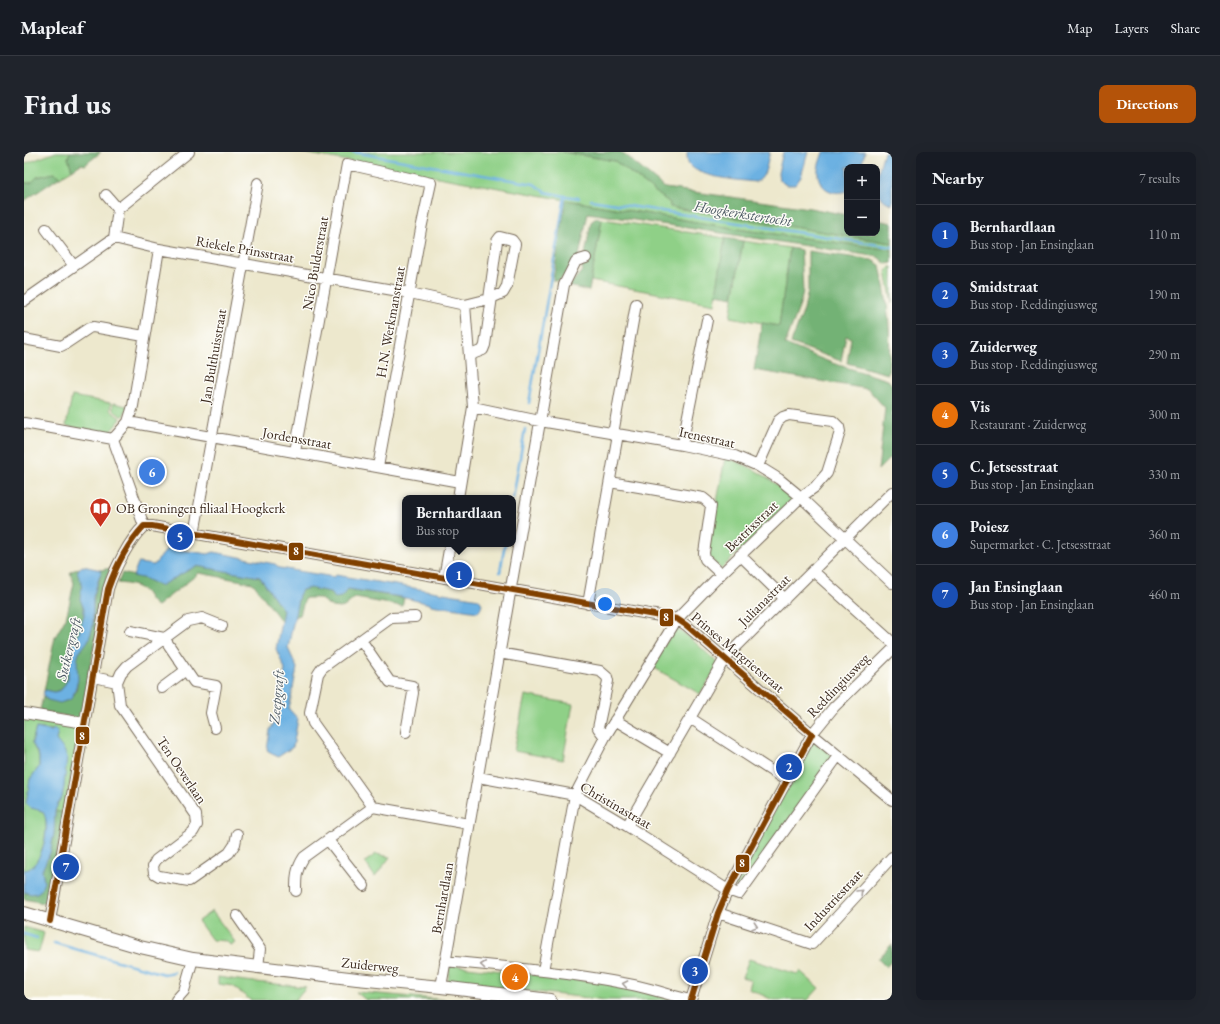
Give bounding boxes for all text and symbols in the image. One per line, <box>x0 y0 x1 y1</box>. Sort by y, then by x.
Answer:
text: Mapleaf <box>20 15 84 40</box>
text: Map <box>1067 19 1092 37</box>
text: Layers <box>1114 19 1149 37</box>
text: Share <box>1171 19 1200 37</box>
button: Directions <box>1099 85 1196 123</box>
text: Find us <box>24 86 111 122</box>
map controls <box>844 164 880 236</box>
button: + <box>844 164 880 200</box>
text: Nearby <box>932 167 984 189</box>
text: 7 results <box>1139 170 1180 187</box>
water label: Hoogkerkstertocht <box>692 196 794 230</box>
button: − <box>844 200 880 236</box>
street label: Nico Bulderstraat <box>298 214 332 311</box>
text: Bernhardlaan <box>970 217 1056 236</box>
text: 1 <box>942 226 948 243</box>
text: 110 m <box>1149 226 1180 243</box>
street label: Riekele Prinsstraat <box>194 232 296 267</box>
text: Bus stop · Jan Ensinglaan <box>970 236 1094 253</box>
street label: H.N. Werkmanstraat <box>371 264 409 379</box>
text: Smidstraat <box>970 277 1038 296</box>
text: 2 <box>942 286 948 303</box>
text: 190 m <box>1149 286 1180 303</box>
text: Bus stop · Reddingiusweg <box>970 296 1097 313</box>
street label: Jan Bulthuisstraat <box>196 307 230 406</box>
text: Zuiderweg <box>970 337 1037 356</box>
text: 3 <box>942 346 948 363</box>
text: 290 m <box>1149 346 1180 363</box>
text: Bus stop · Reddingiusweg <box>970 356 1097 373</box>
text: Vis <box>970 397 990 416</box>
text: 4 <box>942 406 948 423</box>
text: 300 m <box>1149 406 1180 423</box>
text: Restaurant · Zuiderweg <box>970 416 1086 433</box>
street label: Irenestraat <box>677 422 737 452</box>
street label: Jordensstraat <box>260 423 334 453</box>
pin: 6 <box>139 457 165 487</box>
text: C. Jetsesstraat <box>970 457 1058 476</box>
text: 5 <box>942 466 948 483</box>
text: 330 m <box>1149 466 1180 483</box>
text: Bus stop · Jan Ensinglaan <box>970 476 1094 493</box>
library icon: OB Groningen filiaal Hoogkerk <box>87 495 113 528</box>
popup <box>402 495 516 547</box>
street label: Beatrixstraat <box>721 496 782 556</box>
place label: OB Groningen filiaal Hoogkerk <box>116 499 286 517</box>
text: Bernhardlaan <box>416 503 502 522</box>
text: Poiesz <box>970 517 1009 536</box>
pin: 5 <box>167 522 193 552</box>
text: Bus stop <box>416 522 459 539</box>
text: 6 <box>942 526 948 543</box>
text: 360 m <box>1149 526 1180 543</box>
text: Supermarket · C. Jetsesstraat <box>970 536 1111 553</box>
line badge: 8 <box>288 542 304 561</box>
text: 8 <box>293 544 299 558</box>
pin: 1 <box>446 560 472 590</box>
street label: Julianastraat <box>733 570 794 631</box>
text: Jan Ensinglaan <box>970 577 1063 596</box>
text: 7 <box>942 586 948 603</box>
text: 460 m <box>1149 586 1180 603</box>
your location <box>595 594 615 614</box>
text: Bus stop · Jan Ensinglaan <box>970 596 1094 613</box>
line badge: 8 <box>659 608 674 627</box>
street label: Prinses Margrietstraat <box>688 608 789 697</box>
text: 8 <box>663 610 669 624</box>
water label: Suikergraft <box>51 615 85 683</box>
street label: Reddingiusweg <box>803 648 874 721</box>
water label: Zeepgraft <box>264 669 288 726</box>
line badge: 8 <box>75 726 90 745</box>
text: 8 <box>79 729 85 743</box>
street label: Ten Oeverlaan <box>153 733 211 808</box>
pin: 2 <box>776 752 802 782</box>
street label: Christinastraat <box>577 777 656 833</box>
pin: 7 <box>53 852 79 882</box>
line badge: 8 <box>735 854 750 873</box>
text: 8 <box>739 856 745 870</box>
street label: Bernhardlaan <box>427 860 457 935</box>
street label: Industriestraat <box>800 865 867 935</box>
one-way arrow <box>855 889 862 897</box>
one-way arrow <box>751 921 758 929</box>
street label: Zuiderweg <box>341 953 400 977</box>
pin: 3 <box>682 956 708 986</box>
one-way arrow <box>480 961 486 970</box>
pin: 4 <box>502 962 528 992</box>
one-way arrow <box>622 980 629 988</box>

